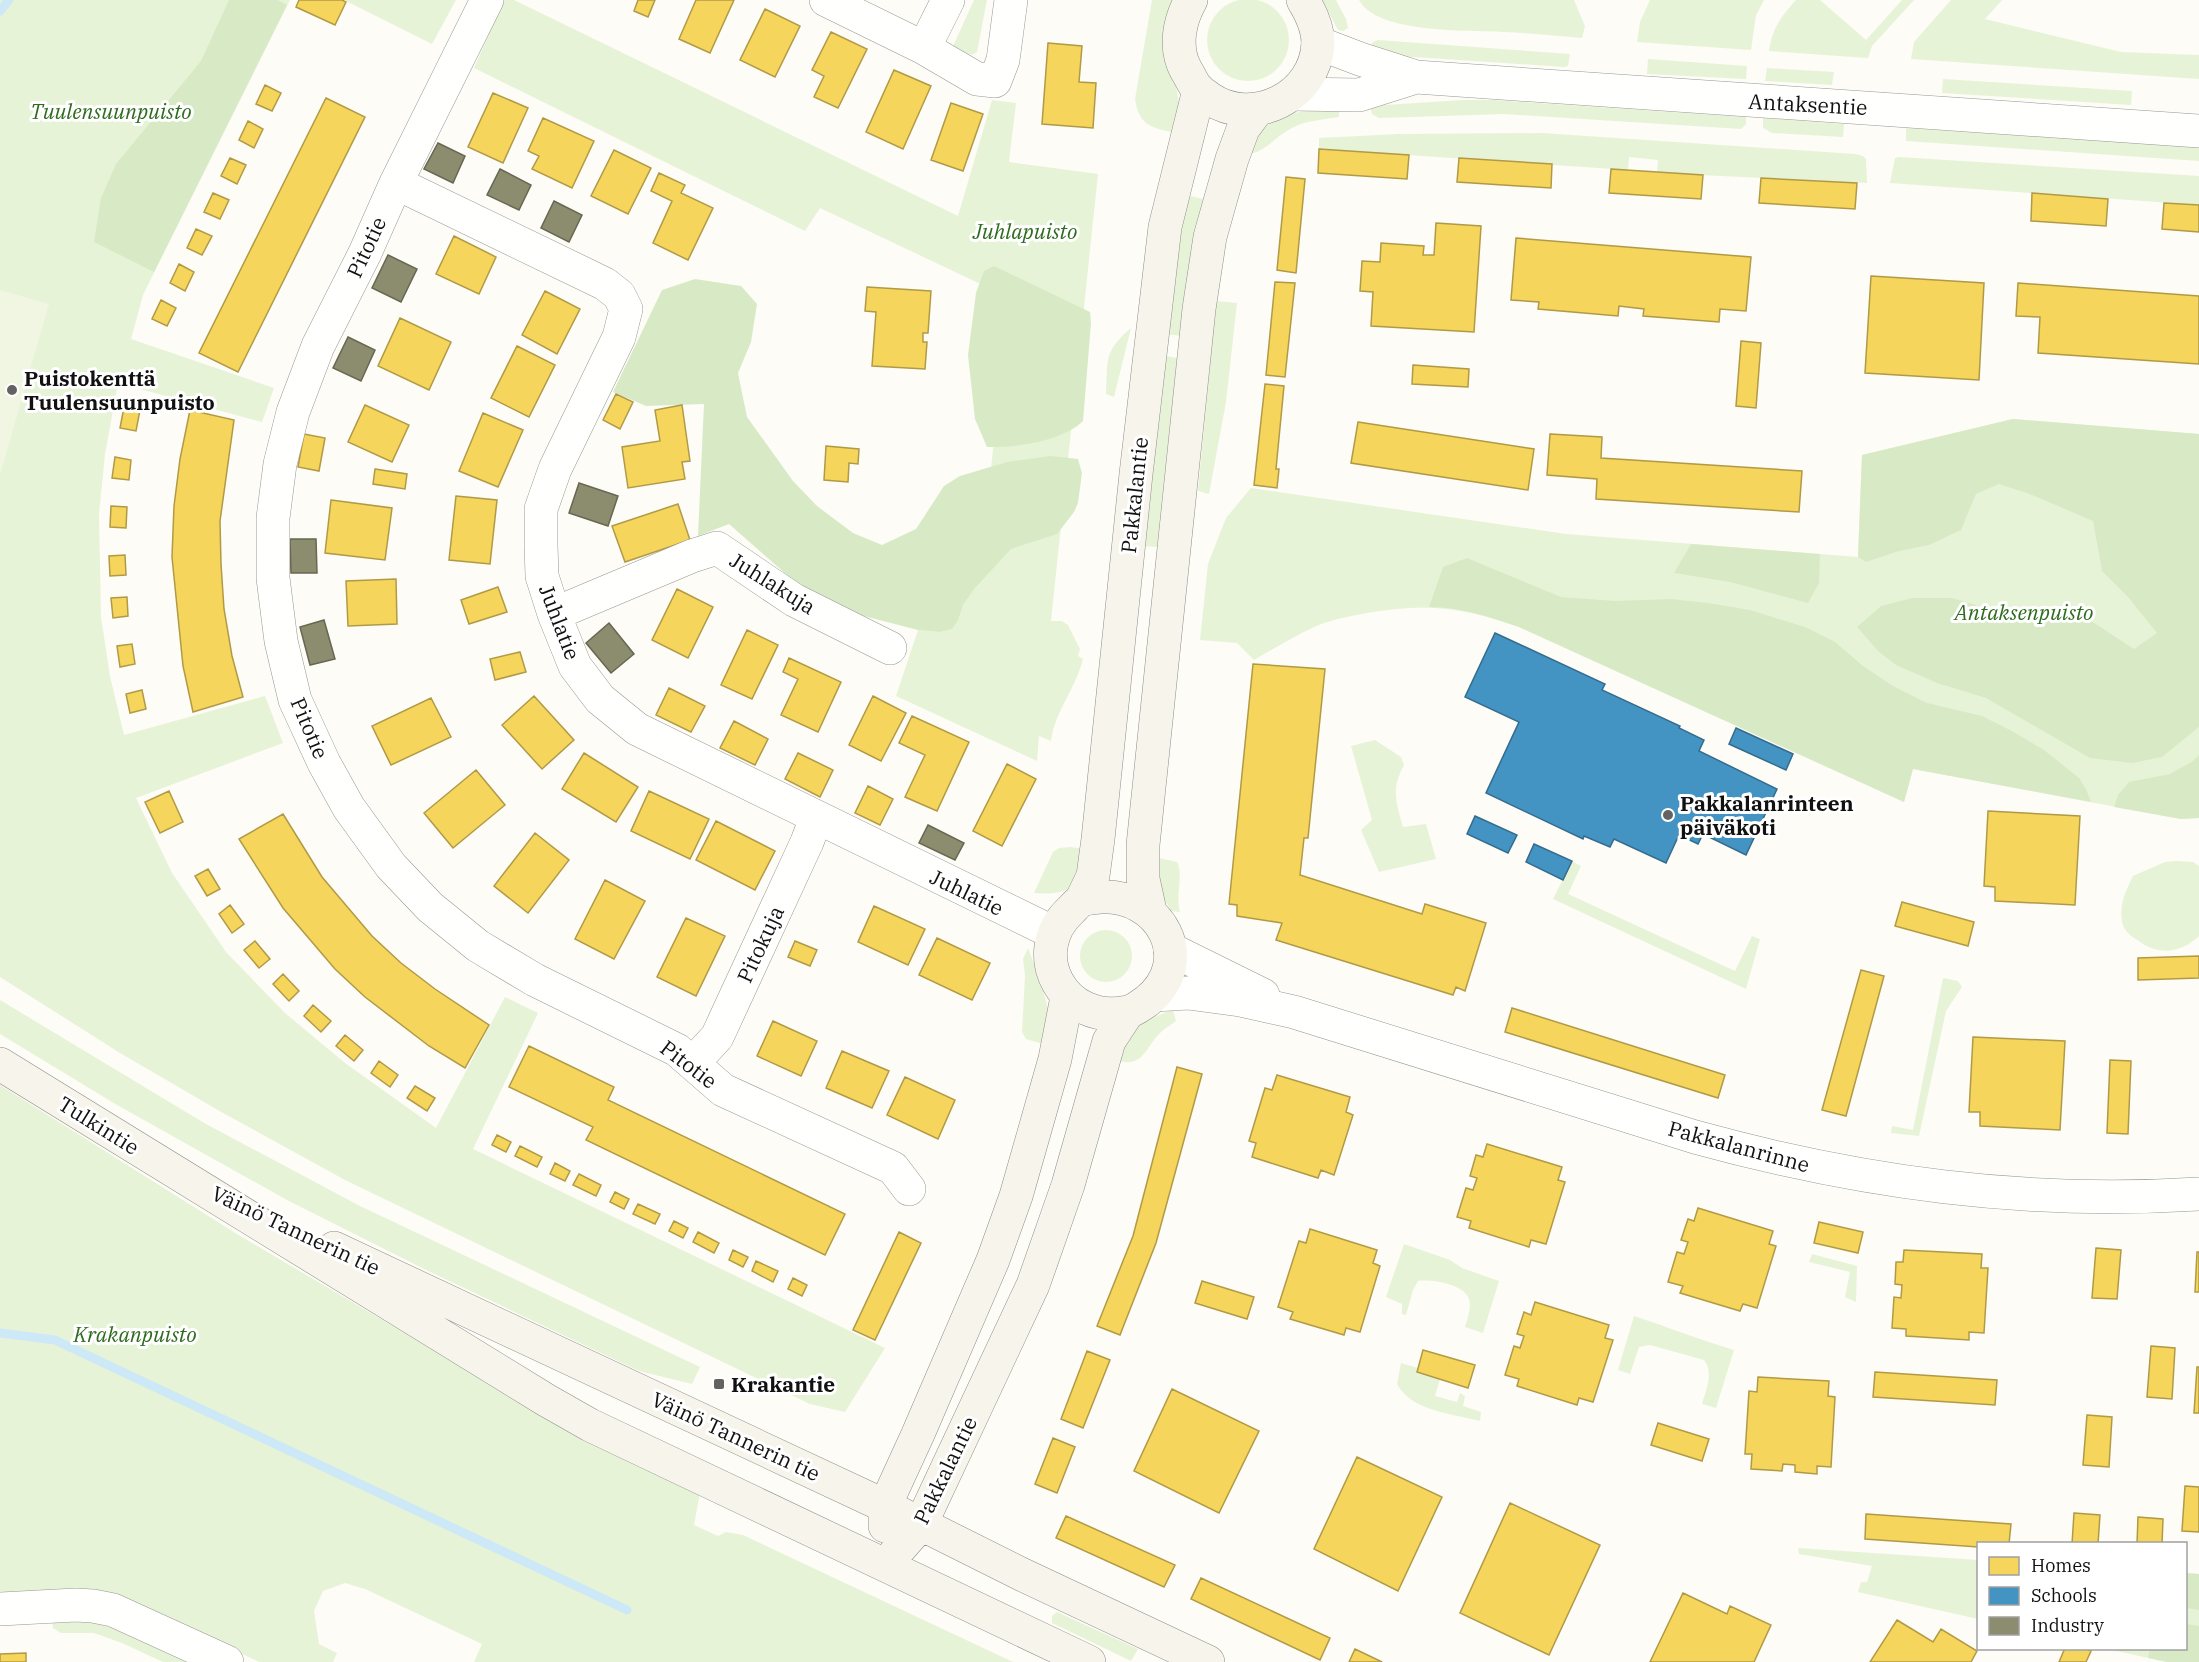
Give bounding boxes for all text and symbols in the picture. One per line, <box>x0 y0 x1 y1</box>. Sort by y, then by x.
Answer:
street label: Antaksentie <box>1748 87 1868 121</box>
park label: Tuulensuunpuisto <box>30 97 192 125</box>
street label: Pitotie <box>340 212 392 282</box>
park label: Juhlapuisto <box>972 217 1077 245</box>
place label: Puistokenttä Tuulensuunpuisto <box>24 364 215 416</box>
marker: Puistokenttä Tuulensuunpuisto <box>5 383 19 397</box>
street label: Pakkalantie <box>1114 435 1154 555</box>
street label: Juhlakuja <box>725 546 821 620</box>
street label: Juhlatie <box>533 580 587 664</box>
park label: Antaksenpuisto <box>1952 598 2094 626</box>
street label: Pitotie <box>285 693 335 763</box>
place label: Pakkalanrinteen päiväkoti <box>1680 789 1854 841</box>
marker: Pakkalanrinteen päiväkoti <box>1661 808 1675 822</box>
street label: Juhlatie <box>926 862 1008 922</box>
street label: Pitokuja <box>730 901 790 987</box>
street label: Pitotie <box>655 1033 723 1095</box>
street label: Tulkintie <box>53 1089 145 1161</box>
street label: Pakkalanrinne <box>1665 1114 1813 1178</box>
street label: Väinö Tannerin tie <box>207 1179 385 1281</box>
park label: Krakanpuisto <box>72 1320 197 1348</box>
place label: Krakantie <box>731 1370 835 1398</box>
marker: Krakantie <box>712 1377 726 1391</box>
street label: Väinö Tannerin tie <box>647 1385 825 1487</box>
street label: Pakkalantie <box>907 1411 983 1529</box>
legend <box>1977 1542 2187 1650</box>
text: Homes <box>2031 1554 2091 1577</box>
text: Schools <box>2031 1584 2097 1607</box>
text: Industry <box>2031 1614 2104 1637</box>

